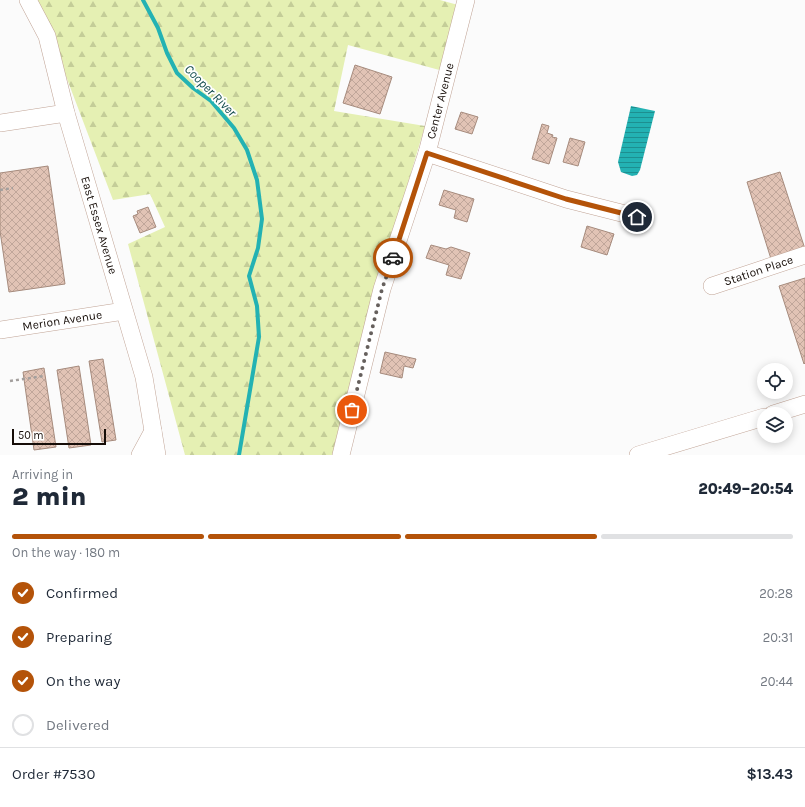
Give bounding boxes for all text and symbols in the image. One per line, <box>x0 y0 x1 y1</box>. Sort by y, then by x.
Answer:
water label: Cooper River <box>182 61 240 120</box>
street label: Center Avenue <box>424 61 457 141</box>
street label: East Essex Avenue <box>78 175 120 276</box>
pin <box>620 200 654 234</box>
icon: home <box>626 206 648 228</box>
courier <box>373 238 413 278</box>
icon: car <box>382 247 404 269</box>
street label: Station Place <box>722 252 795 289</box>
street label: Merion Avenue <box>21 307 103 333</box>
map controls <box>757 363 793 443</box>
button: locate <box>757 363 793 399</box>
pin <box>335 393 369 427</box>
icon: bag <box>341 399 363 421</box>
button: layers <box>757 407 793 443</box>
scale bar <box>12 427 106 446</box>
text: 50 m <box>18 429 44 442</box>
text: Arriving in <box>12 467 73 482</box>
text: 20:49–20:54 <box>698 480 793 498</box>
text: 2 min <box>12 481 87 512</box>
text: On the way · 180 m <box>12 545 120 560</box>
icon: check <box>12 582 34 604</box>
text: Confirmed <box>46 584 118 602</box>
text: 20:28 <box>759 586 793 601</box>
icon: check <box>12 626 34 648</box>
text: Preparing <box>46 628 112 646</box>
text: 20:31 <box>763 630 793 645</box>
icon: check <box>12 670 34 692</box>
text: On the way <box>46 672 120 690</box>
text: 20:44 <box>760 674 793 689</box>
text: Delivered <box>46 716 110 734</box>
text: Order #7530 <box>12 765 95 783</box>
text: $13.43 <box>747 765 793 783</box>

